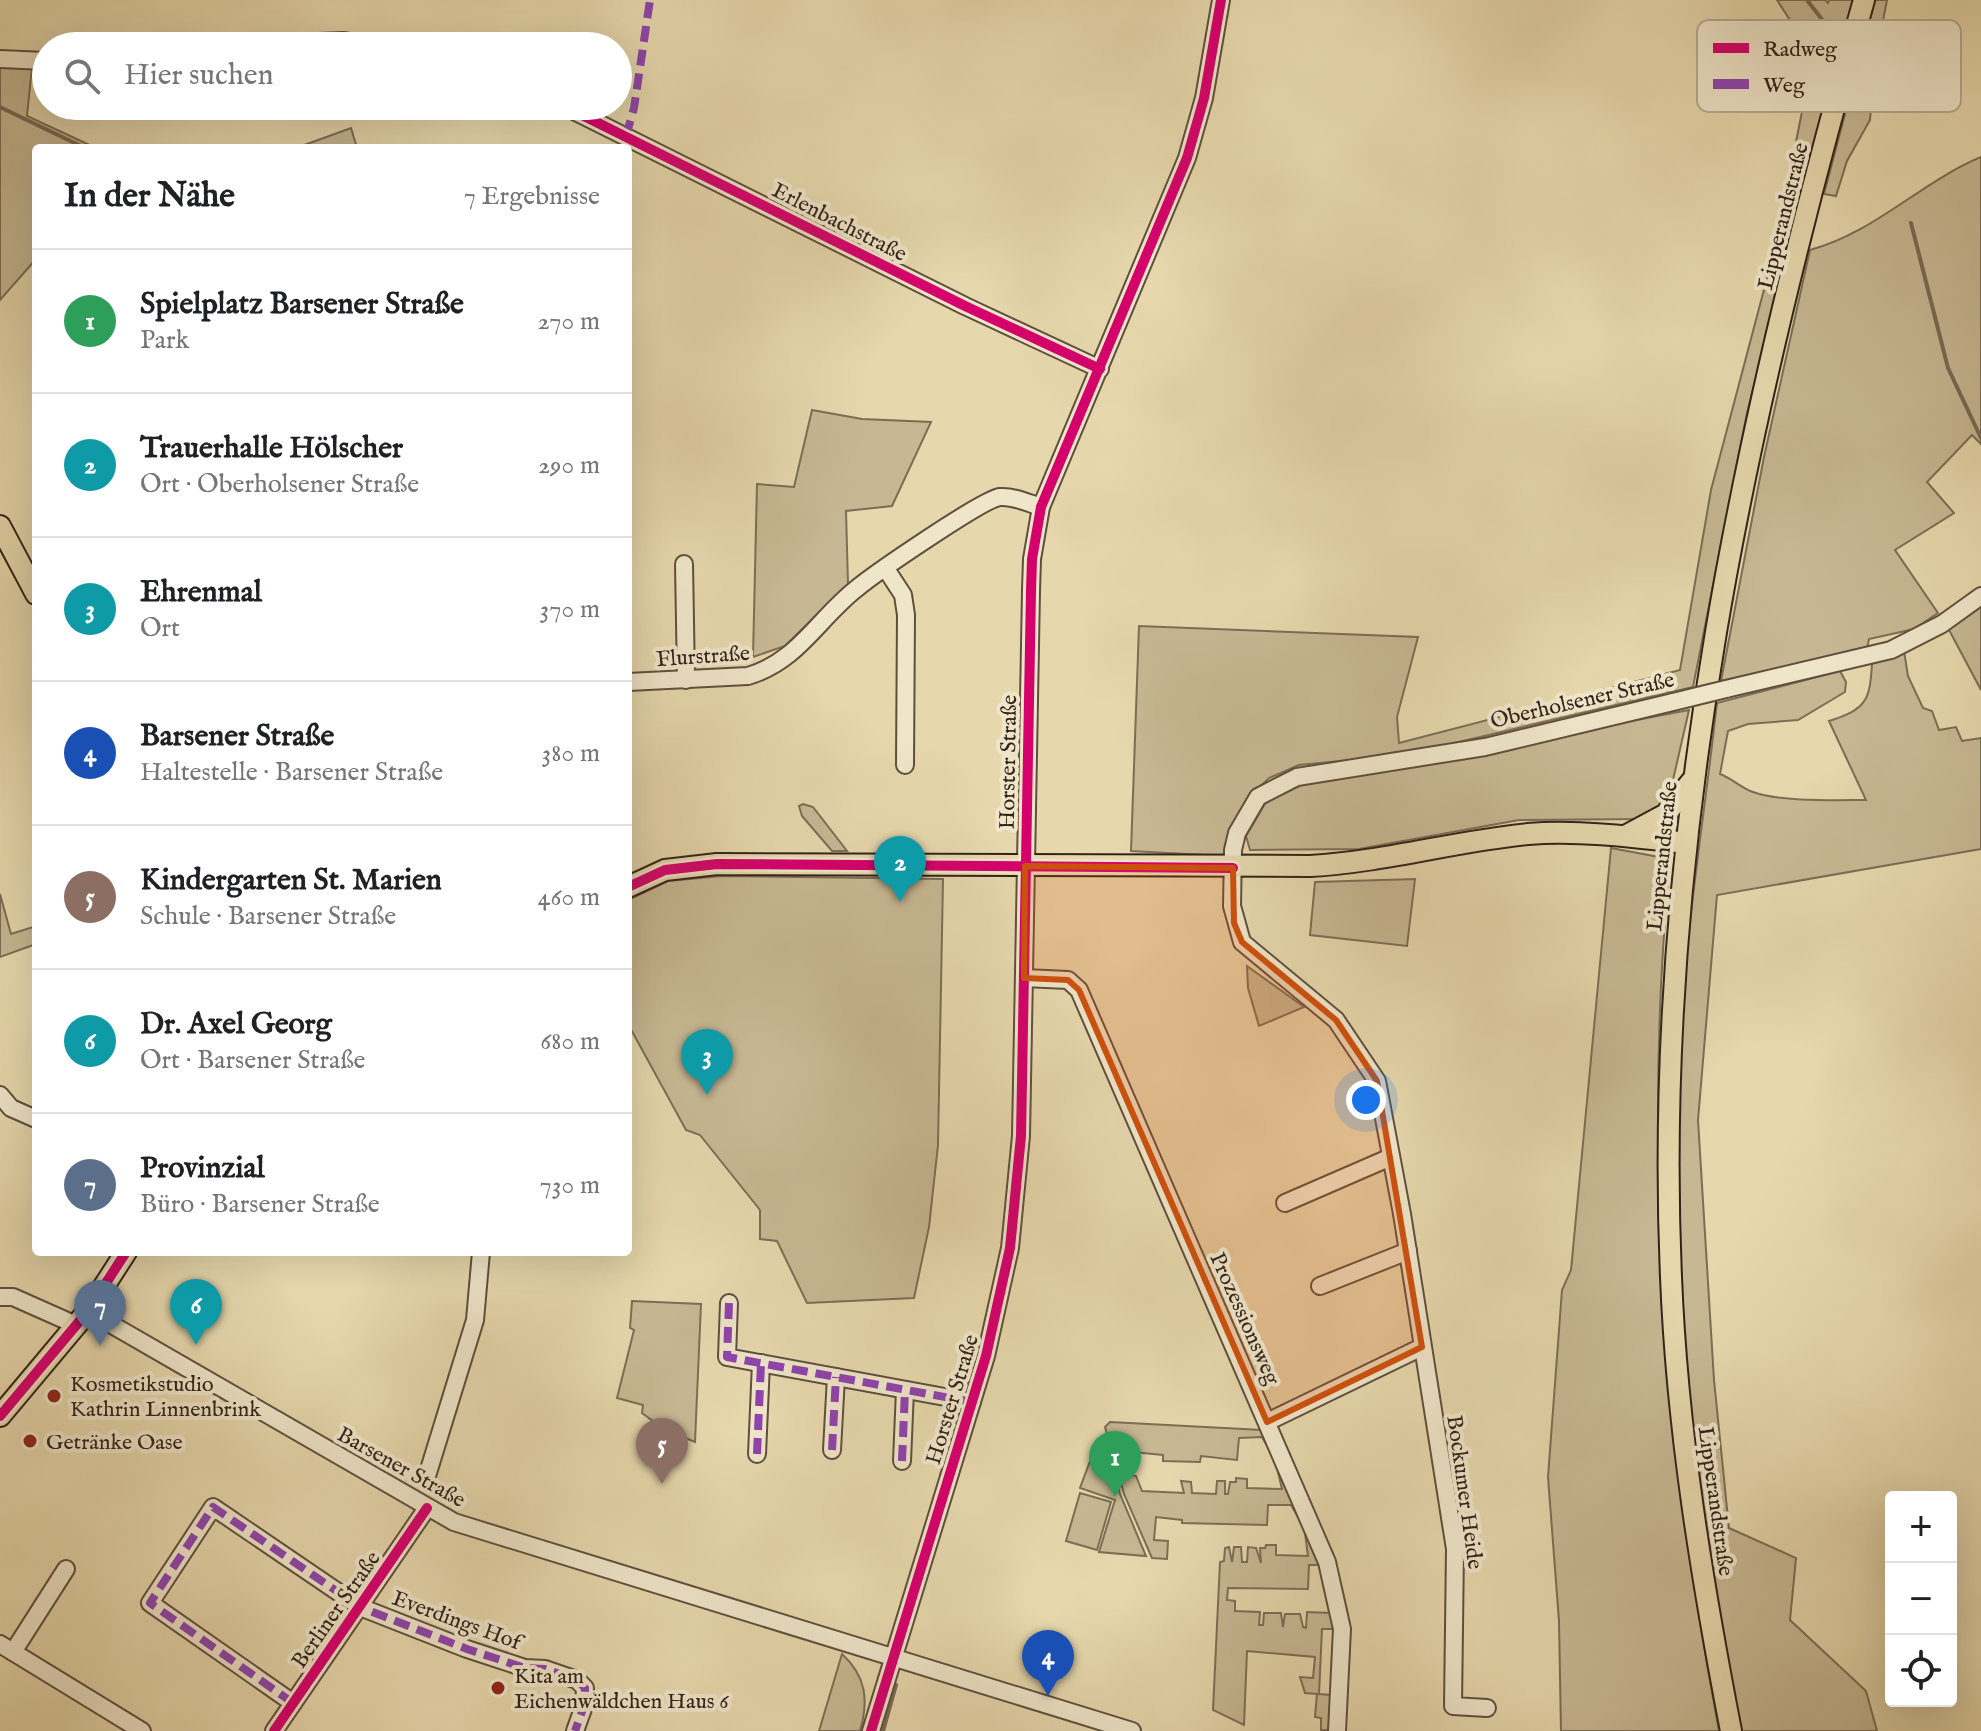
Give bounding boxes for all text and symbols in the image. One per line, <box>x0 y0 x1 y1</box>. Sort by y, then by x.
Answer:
legend <box>1697 20 1961 112</box>
search box <box>32 32 632 120</box>
text: Radweg <box>1763 36 1838 64</box>
icon: search <box>60 54 104 98</box>
text: Hier suchen <box>124 57 274 95</box>
text: Weg <box>1763 72 1806 100</box>
street label: Lipperandstraße <box>1752 140 1816 293</box>
text: In der Nähe <box>64 175 235 218</box>
street label: Erlenbachstraße <box>767 177 911 269</box>
text: 7 Ergebnisse <box>464 180 600 213</box>
text: Spielplatz Barsener Straße <box>140 286 464 324</box>
text: 1 <box>85 305 95 338</box>
text: 270 m <box>537 305 600 338</box>
text: Park <box>140 324 189 357</box>
text: Trauerhalle Hölscher <box>140 430 403 468</box>
text: 2 <box>84 449 96 482</box>
text: 290 m <box>538 449 600 482</box>
text: Ort · Oberholsener Straße <box>140 468 419 501</box>
text: Ehrenmal <box>140 574 262 612</box>
text: 3 <box>85 593 95 626</box>
text: 370 m <box>540 593 600 626</box>
text: Ort <box>140 612 180 645</box>
street label: Flurstraße <box>655 640 751 674</box>
street label: Oberholsener Straße <box>1488 666 1677 736</box>
street label: Horster Straße <box>994 695 1024 830</box>
text: Barsener Straße <box>140 718 334 756</box>
text: 4 <box>84 737 96 770</box>
text: 380 m <box>542 737 600 770</box>
text: Haltestelle · Barsener Straße <box>140 756 443 789</box>
street label: Lipperandstraße <box>1641 780 1685 933</box>
pin: 2 <box>874 836 926 902</box>
text: Kindergarten St. Marien <box>140 862 442 900</box>
text: 5 <box>85 881 95 914</box>
text: 460 m <box>538 881 600 914</box>
text: Schule · Barsener Straße <box>140 900 396 933</box>
text: Dr. Axel Georg <box>140 1006 332 1044</box>
text: 6 <box>85 1025 95 1058</box>
text: 680 m <box>540 1025 600 1058</box>
pin: 3 <box>681 1029 733 1095</box>
text: Ort · Barsener Straße <box>140 1044 366 1077</box>
your location <box>1346 1080 1386 1120</box>
text: Provinzial <box>140 1150 265 1188</box>
text: 7 <box>84 1169 96 1202</box>
text: 730 m <box>540 1169 600 1202</box>
text: Büro · Barsener Straße <box>140 1188 380 1221</box>
street label: Prozessionsweg <box>1203 1248 1286 1390</box>
pin: 6 <box>170 1279 222 1345</box>
pin: 7 <box>74 1280 126 1346</box>
street label: Horster Straße <box>920 1331 986 1468</box>
place label: Kosmetikstudio Kathrin Linnenbrink <box>70 1371 261 1424</box>
marker: Kosmetikstudio Kathrin Linnenbrink <box>45 1387 63 1405</box>
street label: Bockumer Heide <box>1439 1413 1489 1571</box>
pin: 5 <box>636 1418 688 1484</box>
street label: Barsener Straße <box>332 1421 470 1515</box>
street label: Lipperandstraße <box>1691 1425 1739 1578</box>
place label: Getränke Oase <box>46 1429 183 1457</box>
pin: 1 <box>1089 1431 1141 1497</box>
marker: Getränke Oase <box>21 1432 39 1450</box>
map controls <box>1885 1491 1957 1707</box>
button: + <box>1885 1491 1957 1563</box>
street label: Berliner Straße <box>286 1546 387 1674</box>
button: − <box>1885 1563 1957 1635</box>
street label: Everdings Hof <box>388 1585 528 1658</box>
pin: 4 <box>1022 1630 1074 1696</box>
button: locate <box>1885 1635 1957 1707</box>
place label: Kita am Eichenwäldchen Haus 6 <box>514 1663 729 1716</box>
marker: Kita am Eichenwäldchen Haus 6 <box>489 1679 507 1697</box>

